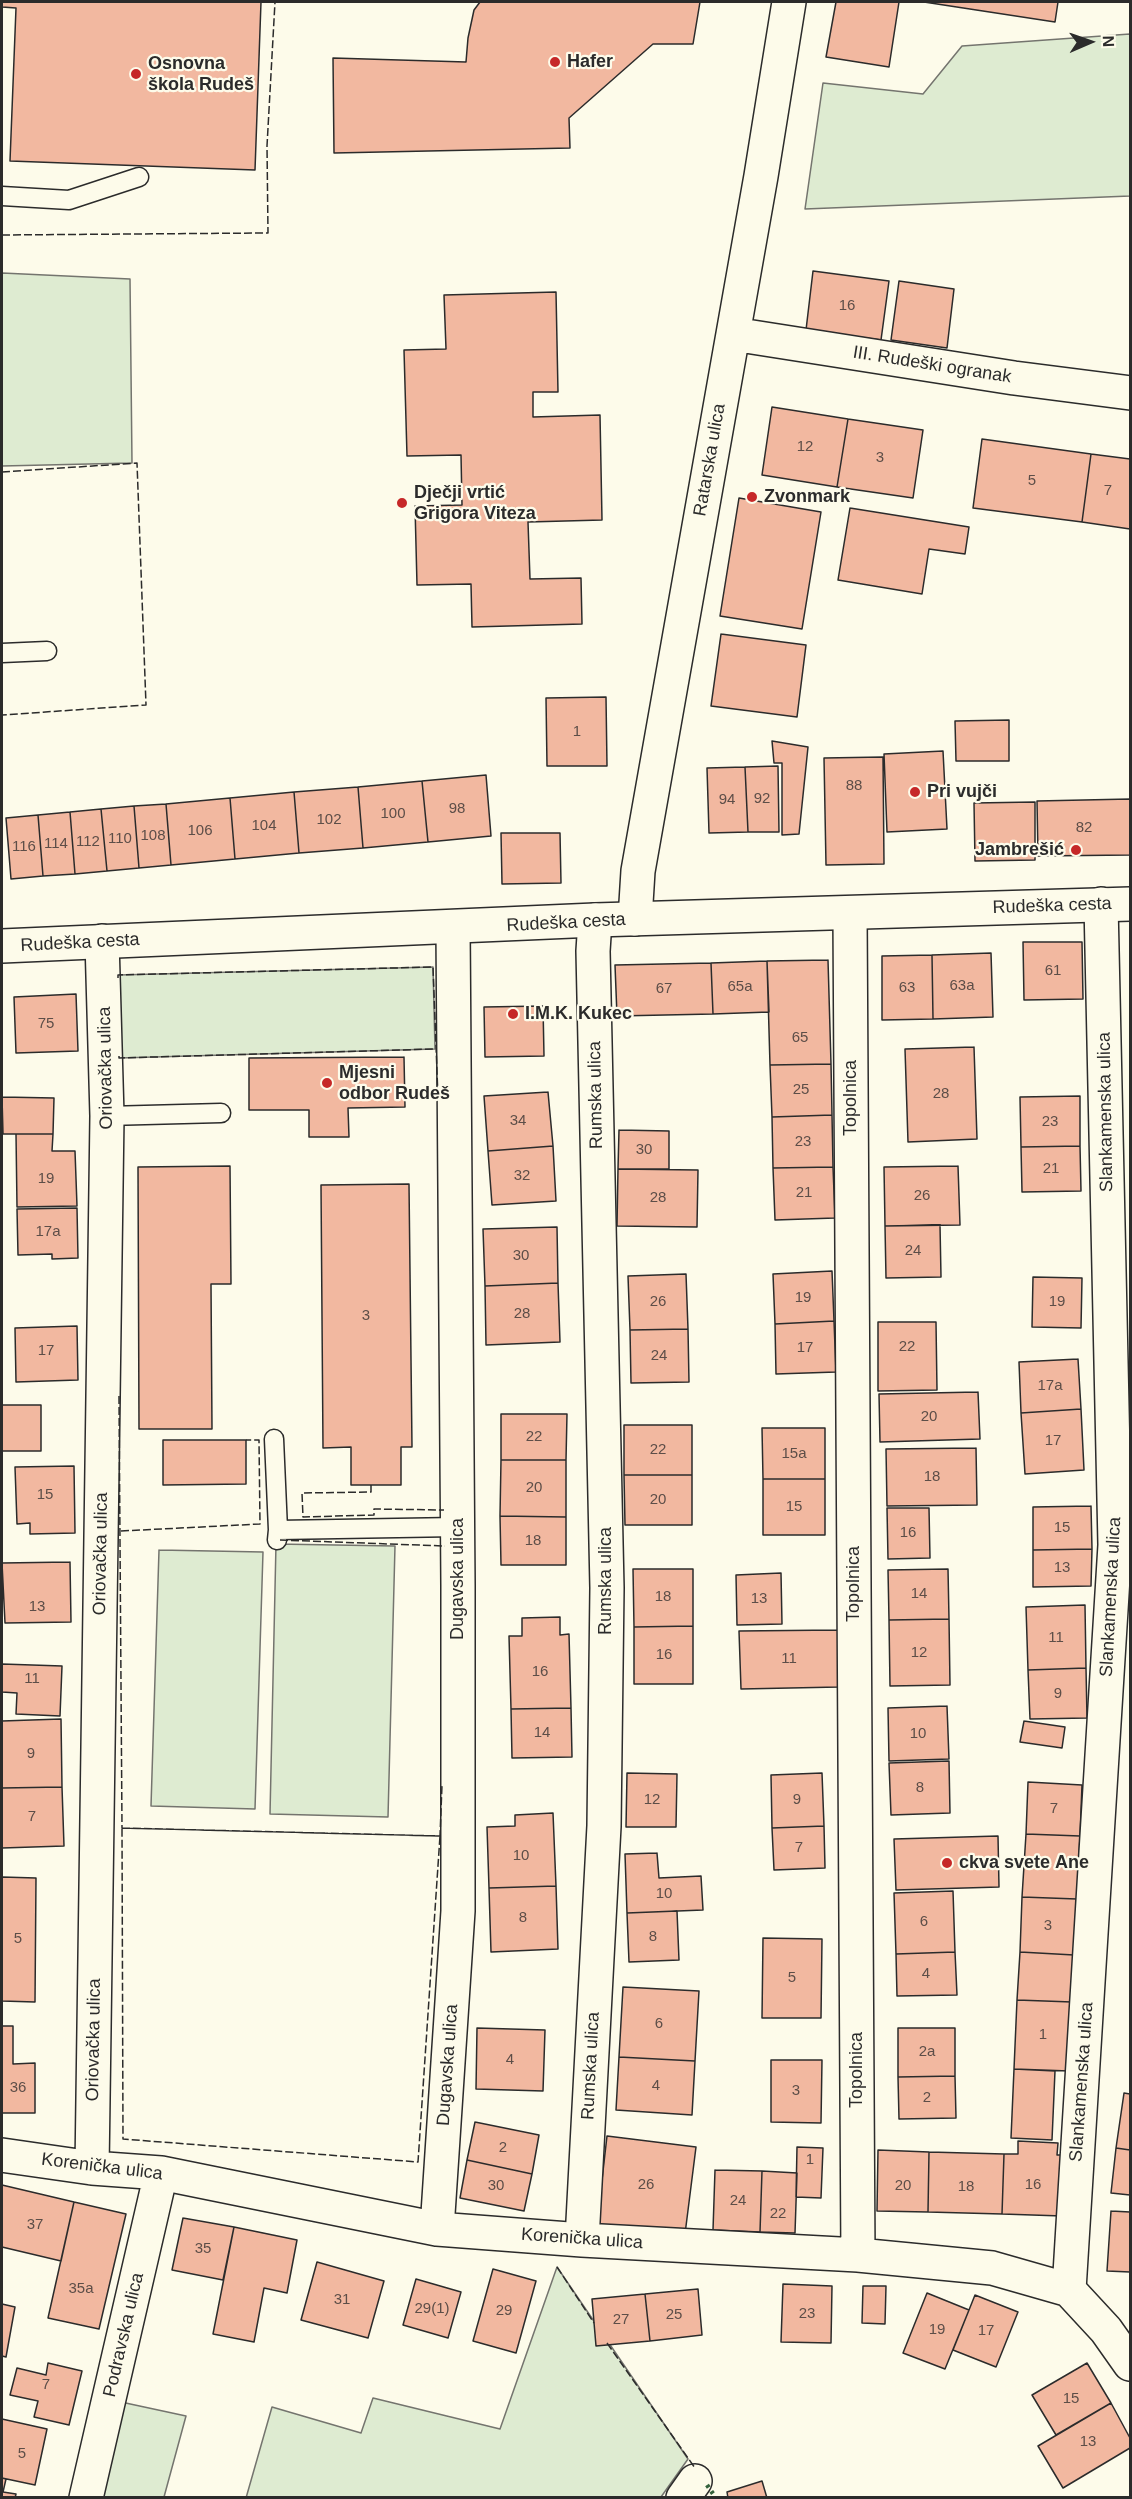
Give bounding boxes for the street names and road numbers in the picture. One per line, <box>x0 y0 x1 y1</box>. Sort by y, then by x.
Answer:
street label: III. Rudeški ogranak <box>851 342 1013 388</box>
street label: Ratarska ulica <box>689 402 731 518</box>
street label: Rudeška cesta <box>992 893 1112 919</box>
street label: Rudeška cesta <box>506 909 626 937</box>
street label: Rudeška cesta <box>20 929 140 957</box>
street label: Oriovačka ulica <box>94 1006 118 1130</box>
street label: Slankamenska ulica <box>1094 1032 1118 1192</box>
street label: Rumska ulica <box>584 1041 608 1149</box>
street label: Topolnica <box>840 1060 862 1136</box>
street label: Oriovačka ulica <box>89 1492 113 1616</box>
street label: Slankamenska ulica <box>1096 1517 1126 1677</box>
street label: Dugavska ulica <box>447 1518 469 1640</box>
street label: Rumska ulica <box>595 1527 617 1635</box>
street label: Topolnica <box>843 1546 865 1622</box>
street label: Oriovačka ulica <box>82 1978 106 2102</box>
street label: Slankamenska ulica <box>1066 2001 1098 2163</box>
street label: Dugavska ulica <box>433 2003 463 2127</box>
street label: Rumska ulica <box>577 2011 605 2121</box>
street label: Topolnica <box>846 2032 868 2108</box>
street label: Korenička ulica <box>40 2149 164 2185</box>
street label: Korenička ulica <box>520 2224 644 2254</box>
street label: Podravska ulica <box>99 2271 149 2399</box>

